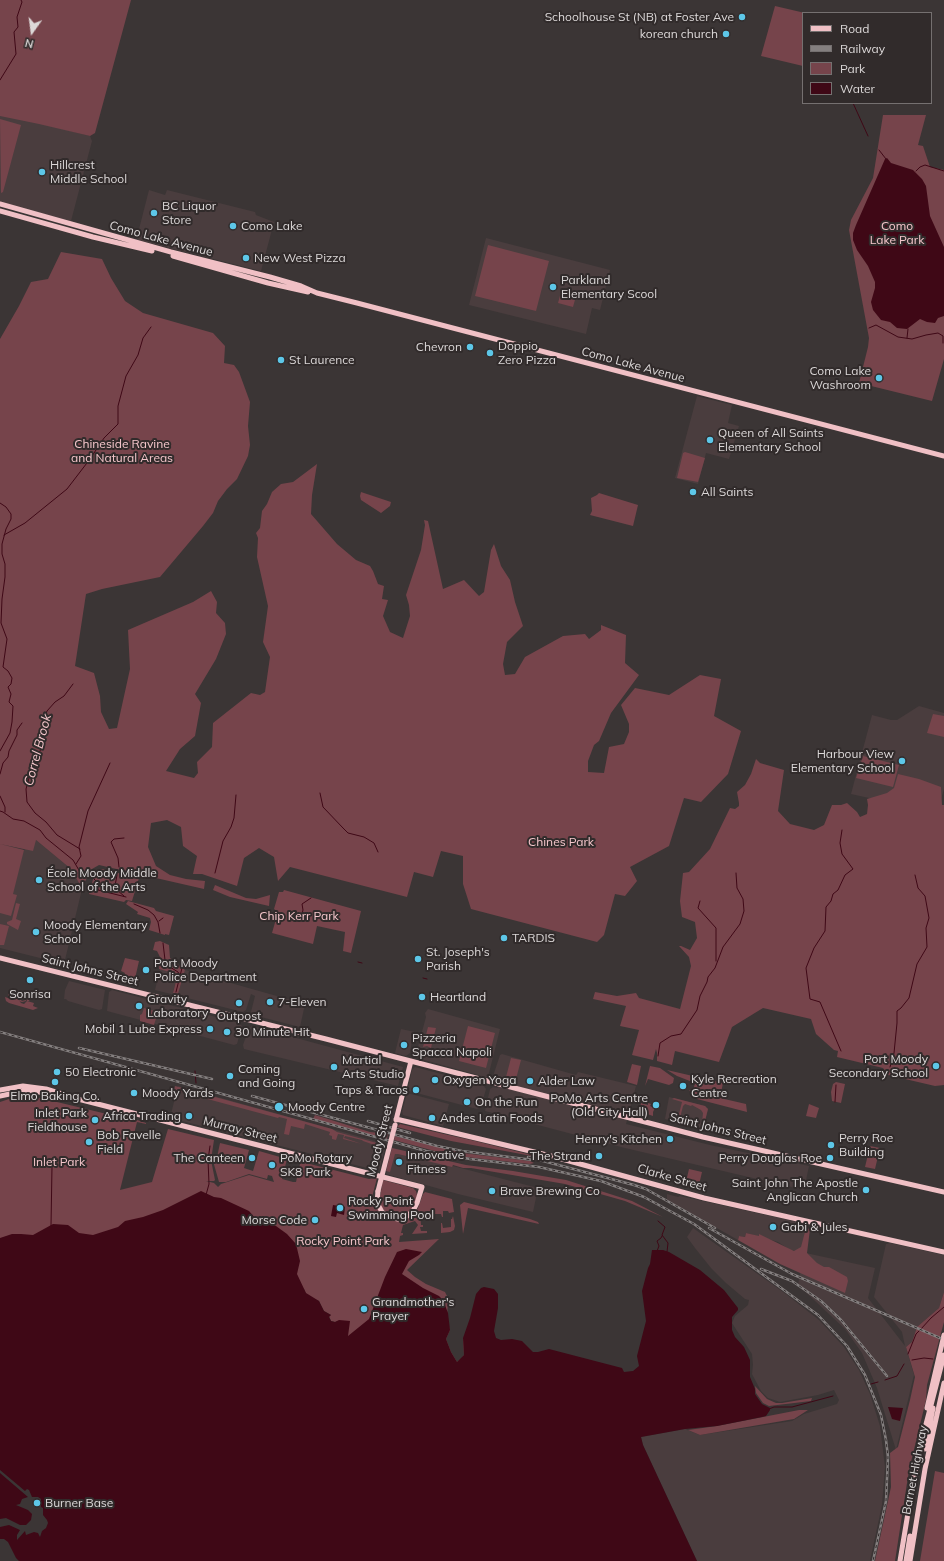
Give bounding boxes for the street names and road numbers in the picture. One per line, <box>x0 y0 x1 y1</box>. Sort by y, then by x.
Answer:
street label: Como Lake Avenue <box>108 218 214 260</box>
street label: Como Lake Avenue <box>580 344 686 386</box>
street label: Saint Johns Street <box>40 951 140 989</box>
street label: Moody Street <box>364 1103 396 1179</box>
street label: Saint Johns Street <box>668 1110 768 1148</box>
street label: Murray Street <box>202 1114 278 1146</box>
street label: Clarke Street <box>636 1161 708 1195</box>
street label: Barnet Highway <box>899 1424 931 1516</box>

